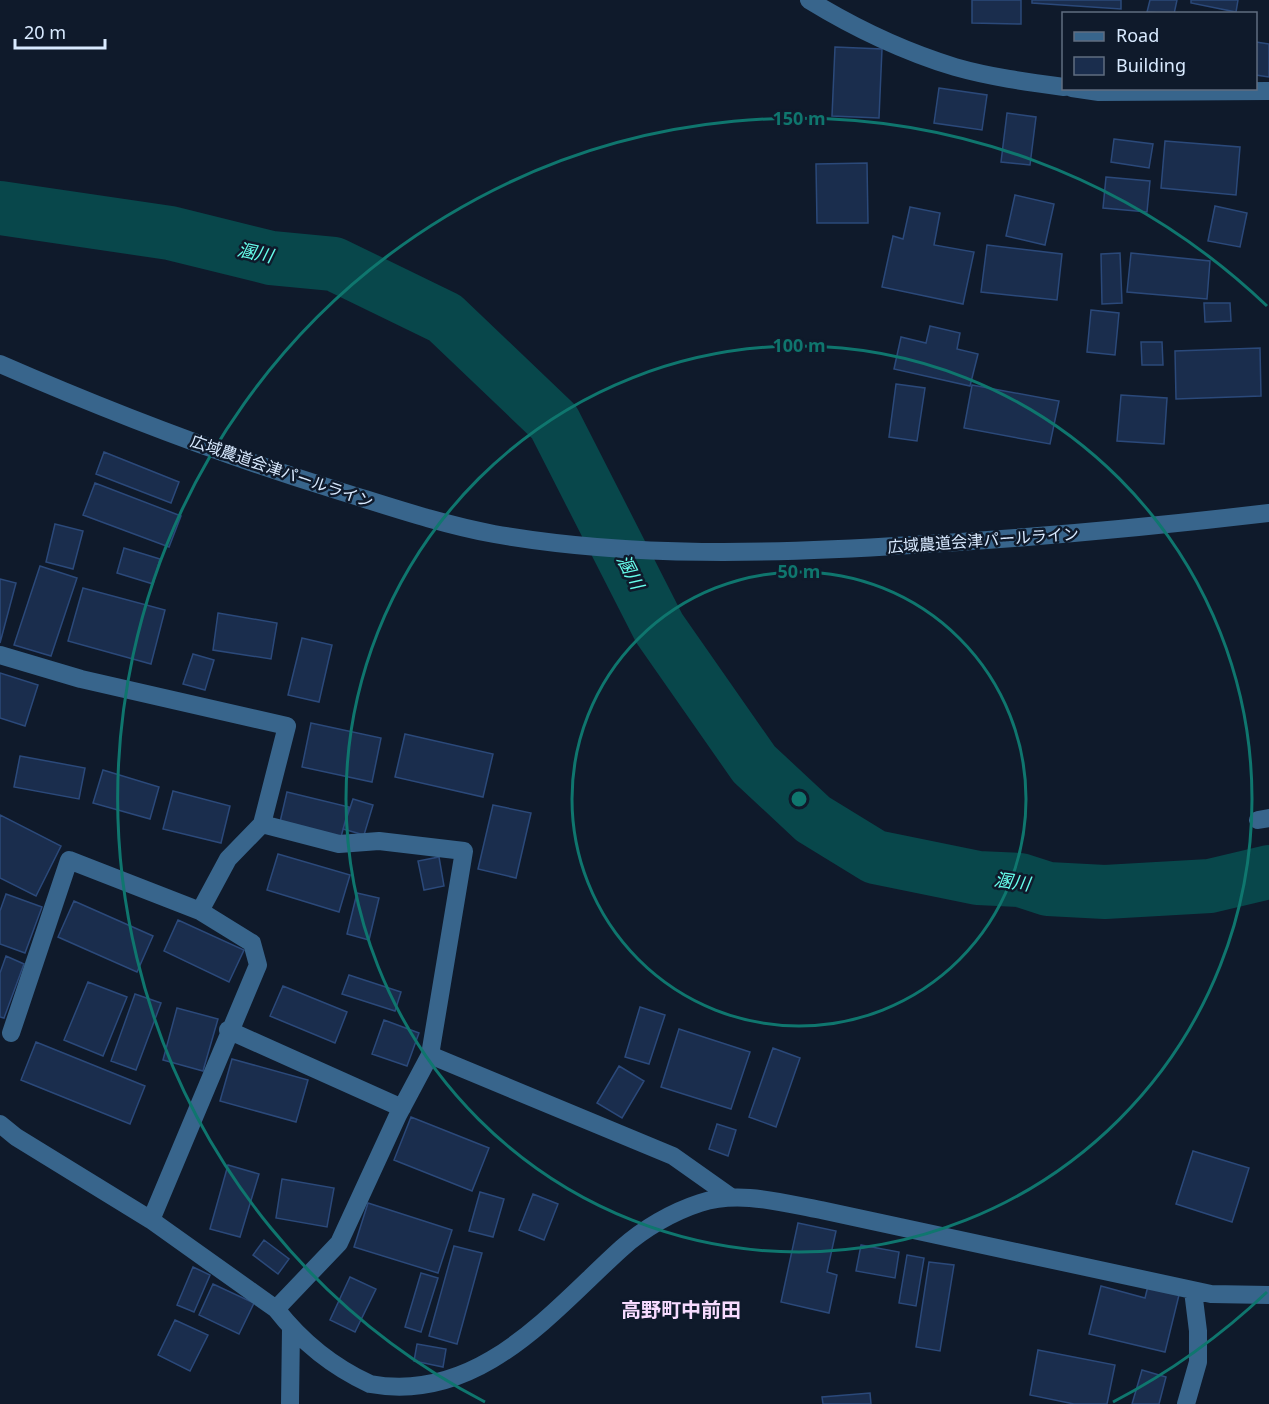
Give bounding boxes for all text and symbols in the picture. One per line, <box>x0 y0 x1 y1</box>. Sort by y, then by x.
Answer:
scale bar <box>15 12 105 50</box>
legend <box>1062 12 1257 90</box>
text: 20 m <box>24 20 66 44</box>
text: Road <box>1116 23 1159 47</box>
text: Building <box>1116 53 1186 77</box>
text: 150 m <box>772 106 826 130</box>
water label: 溷川 <box>235 237 277 268</box>
text: 100 m <box>772 333 826 357</box>
street label: 広域農道会津パールライン <box>188 429 376 513</box>
street label: 広域農道会津パールライン <box>886 522 1080 558</box>
water label: 溷川 <box>612 550 651 595</box>
text: 50 m <box>778 559 820 583</box>
centre of rings <box>789 789 809 809</box>
water label: 溷川 <box>993 867 1034 896</box>
district label: 高野町中前田 <box>621 1296 741 1323</box>

